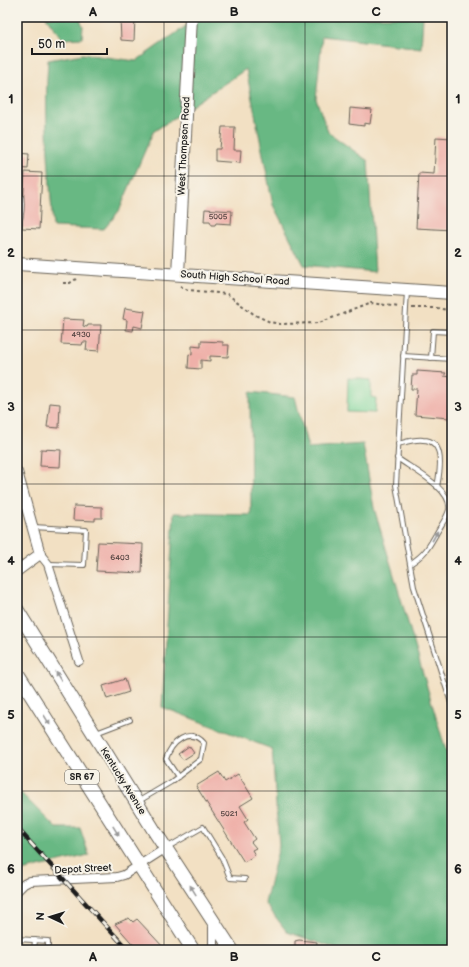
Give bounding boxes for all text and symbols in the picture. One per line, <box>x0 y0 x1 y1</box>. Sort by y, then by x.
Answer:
text: A <box>88 4 97 20</box>
text: B <box>229 4 239 20</box>
text: C <box>371 4 381 20</box>
scale bar <box>32 30 107 56</box>
text: 50 m <box>38 37 65 52</box>
text: 1 <box>8 91 14 107</box>
text: 1 <box>455 91 461 107</box>
street label: West Thompson Road <box>175 96 193 196</box>
house number: 5005 <box>209 212 228 221</box>
text: 2 <box>7 245 15 261</box>
text: 2 <box>454 245 462 261</box>
street label: South High School Road <box>180 268 290 288</box>
house number: 4930 <box>71 330 91 339</box>
text: 3 <box>7 399 15 415</box>
text: 3 <box>454 399 462 415</box>
one-way arrow <box>432 530 439 542</box>
text: 4 <box>7 553 15 569</box>
house number: 6403 <box>110 553 130 562</box>
text: 4 <box>454 553 462 569</box>
one-way arrow <box>54 671 62 681</box>
text: 5 <box>7 707 15 723</box>
text: 5 <box>454 707 462 723</box>
one-way arrow <box>43 715 50 726</box>
street label: Kentucky Avenue <box>97 745 149 817</box>
road number: SR 67 <box>65 770 99 784</box>
house number: 5021 <box>221 809 237 818</box>
one-way arrow <box>112 825 119 837</box>
text: 6 <box>7 861 15 877</box>
text: 6 <box>454 861 462 877</box>
street label: Depot Street <box>54 862 112 876</box>
one-way arrow <box>189 885 196 896</box>
north arrow <box>30 897 70 937</box>
text: N <box>34 912 47 921</box>
text: A <box>88 949 97 965</box>
text: B <box>229 949 239 965</box>
text: C <box>371 949 381 965</box>

